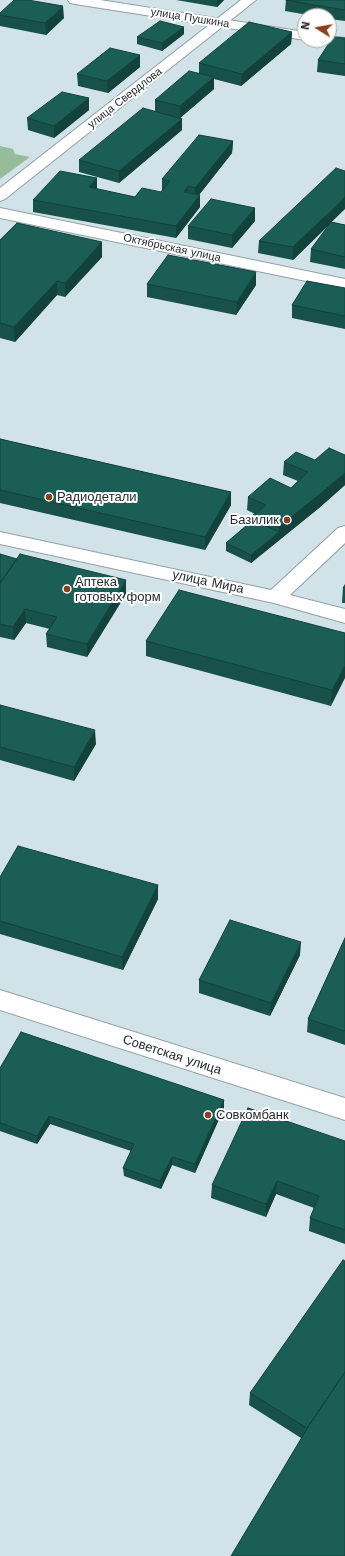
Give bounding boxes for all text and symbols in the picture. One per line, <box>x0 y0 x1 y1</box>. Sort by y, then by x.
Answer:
street label: улица Пушкина <box>150 5 230 31</box>
north arrow <box>297 8 337 48</box>
text: N <box>299 21 313 31</box>
street label: улица Свердлова <box>85 65 165 131</box>
street label: Октябрьская улица <box>122 231 222 265</box>
place label: Радиодетали <box>57 489 137 505</box>
marker: Радиодетали <box>44 492 54 502</box>
place label: Базилик <box>230 512 279 528</box>
marker: Базилик <box>282 515 292 525</box>
street label: улица Мира <box>171 567 245 597</box>
place label: Аптека готовых форм <box>75 574 161 605</box>
marker: Аптека готовых форм <box>62 584 72 594</box>
street label: Советская улица <box>121 1032 223 1078</box>
place label: Совкомбанк <box>216 1107 289 1123</box>
marker: Совкомбанк <box>203 1110 213 1120</box>

